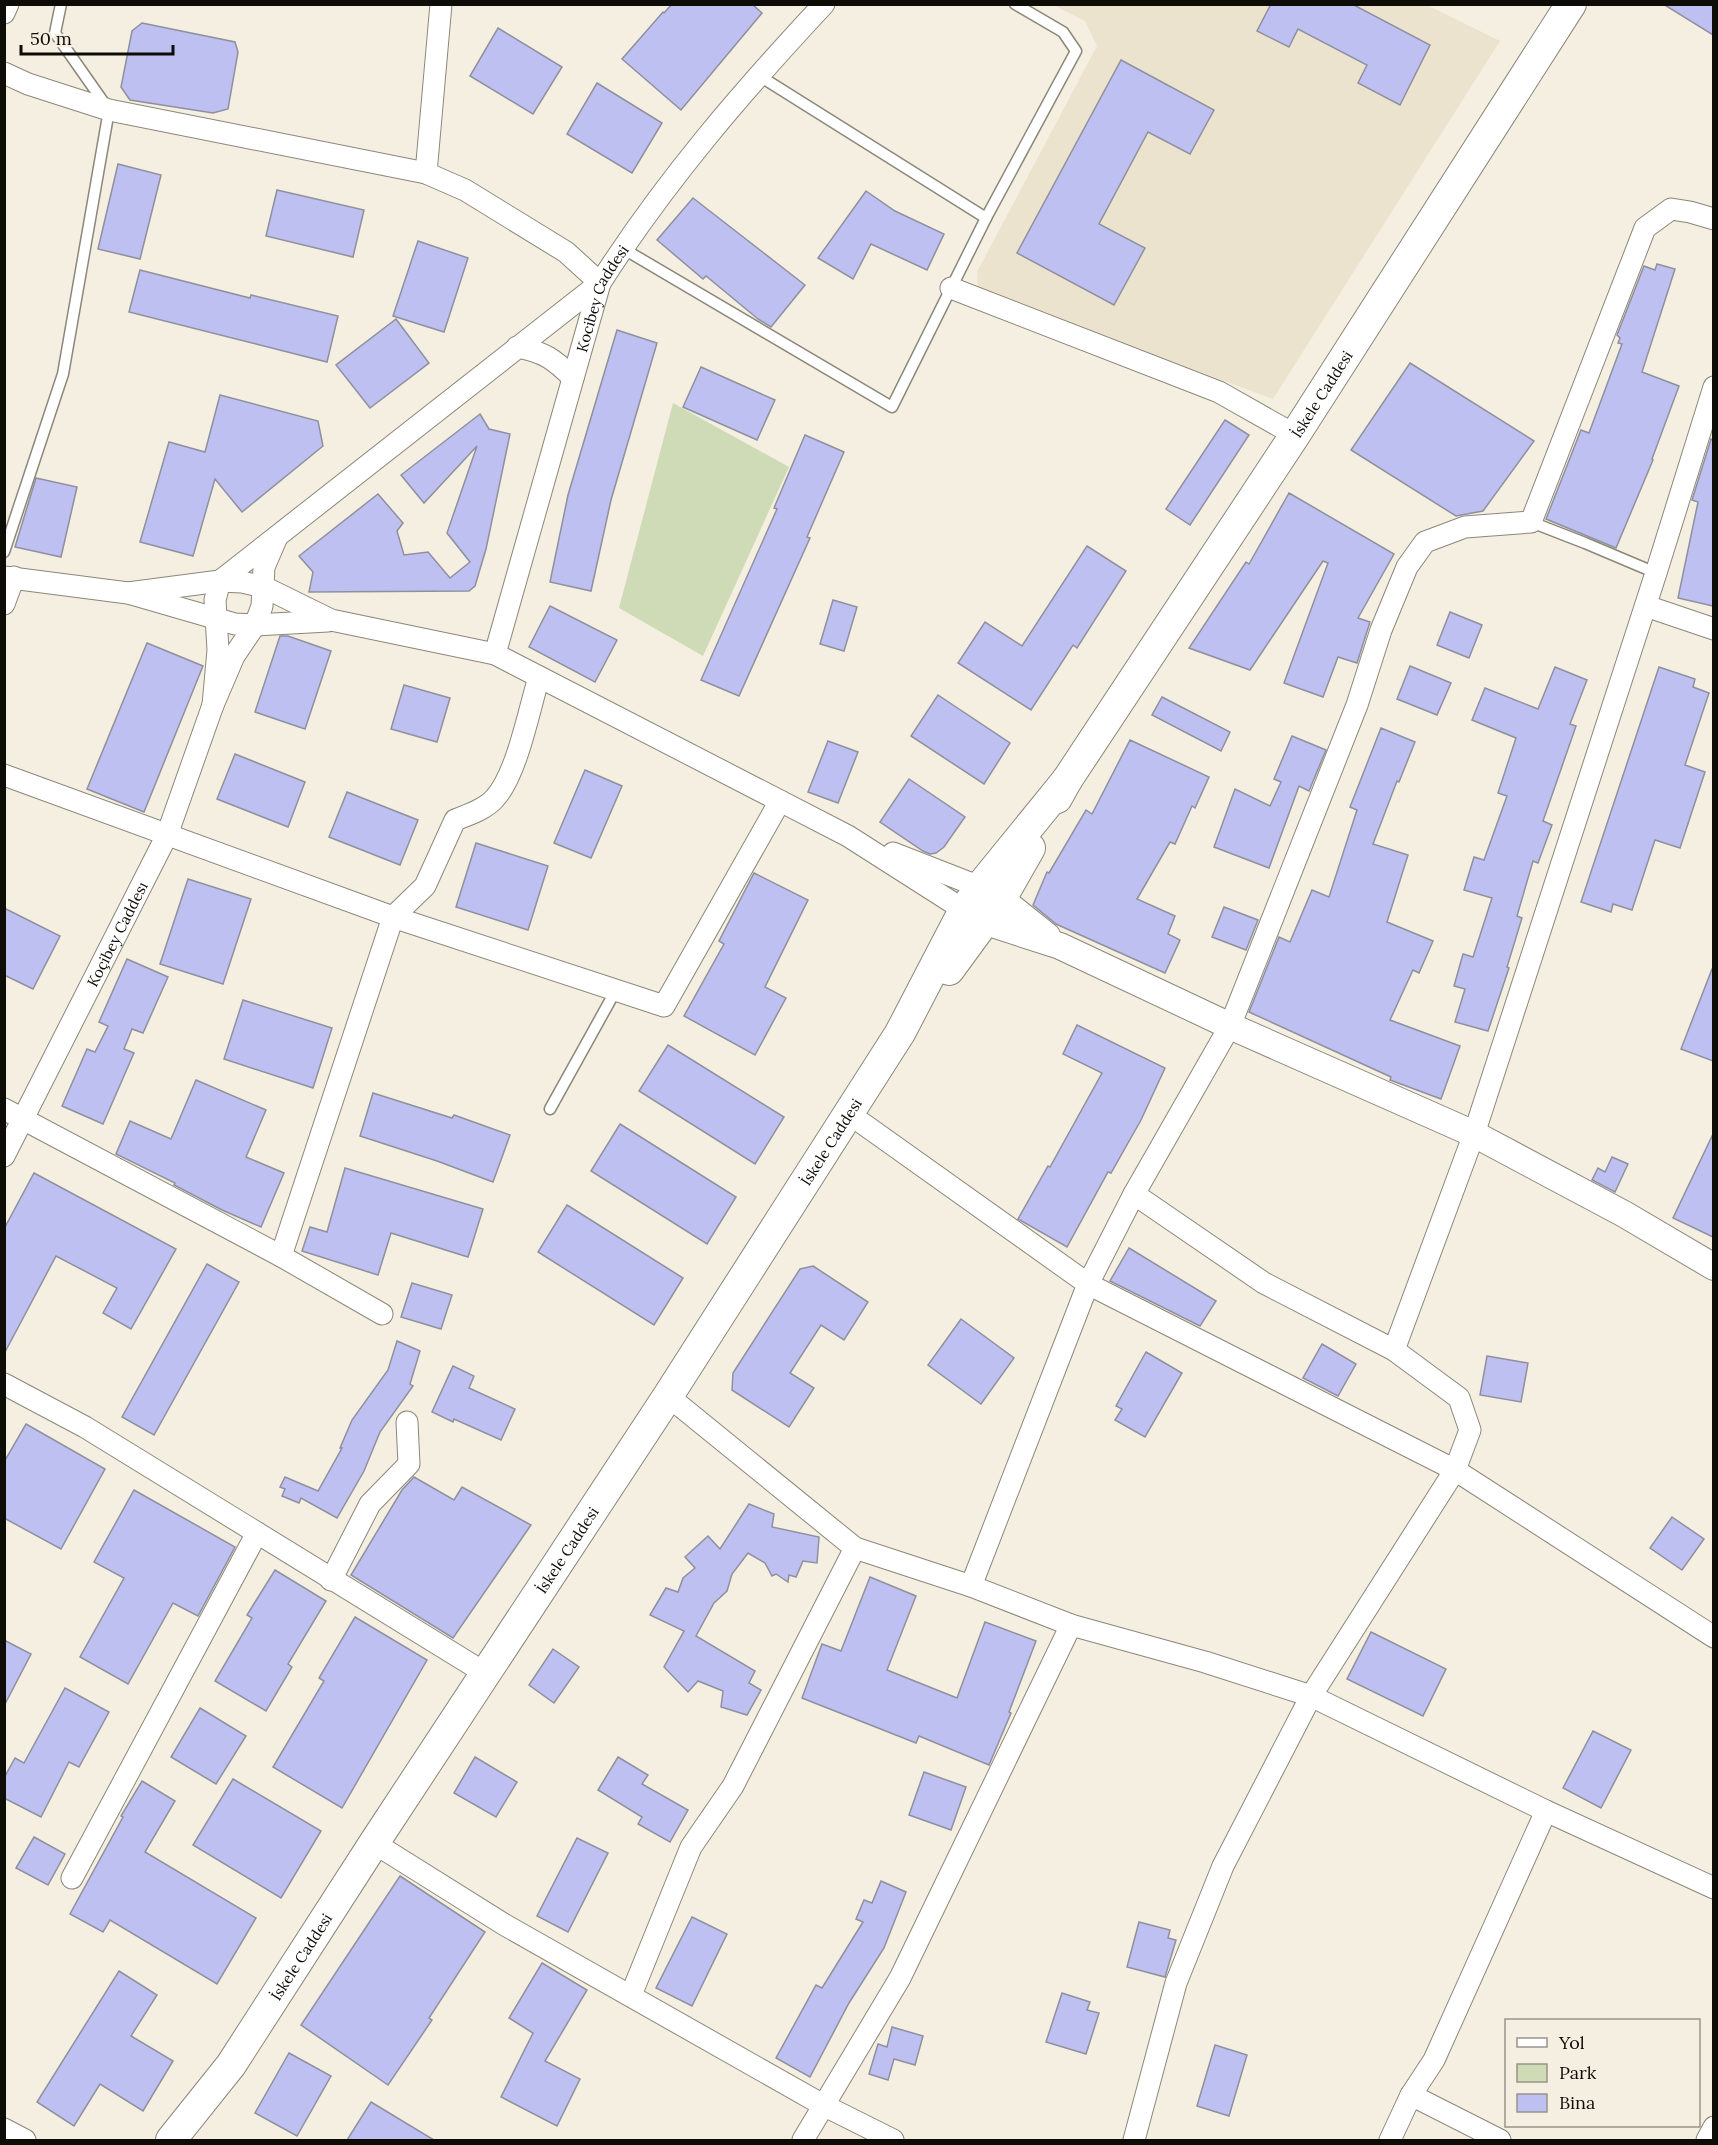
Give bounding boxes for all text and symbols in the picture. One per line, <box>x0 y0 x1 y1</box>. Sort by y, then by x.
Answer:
scale bar <box>21 18 172 56</box>
text: 50 m <box>30 27 72 50</box>
street label: Kocibey Caddesi <box>571 241 632 354</box>
street label: İskele Caddesi <box>1286 347 1356 441</box>
street label: Koçibey Caddesı <box>82 878 151 990</box>
street label: İskele Caddesi <box>796 1095 865 1189</box>
street label: İskele Caddesi <box>531 1503 602 1597</box>
street label: İskele Caddesi <box>266 1910 336 2004</box>
legend <box>1505 2019 1700 2127</box>
text: Yol <box>1558 2031 1585 2054</box>
text: Park <box>1559 2061 1597 2084</box>
text: Bina <box>1559 2091 1595 2114</box>

